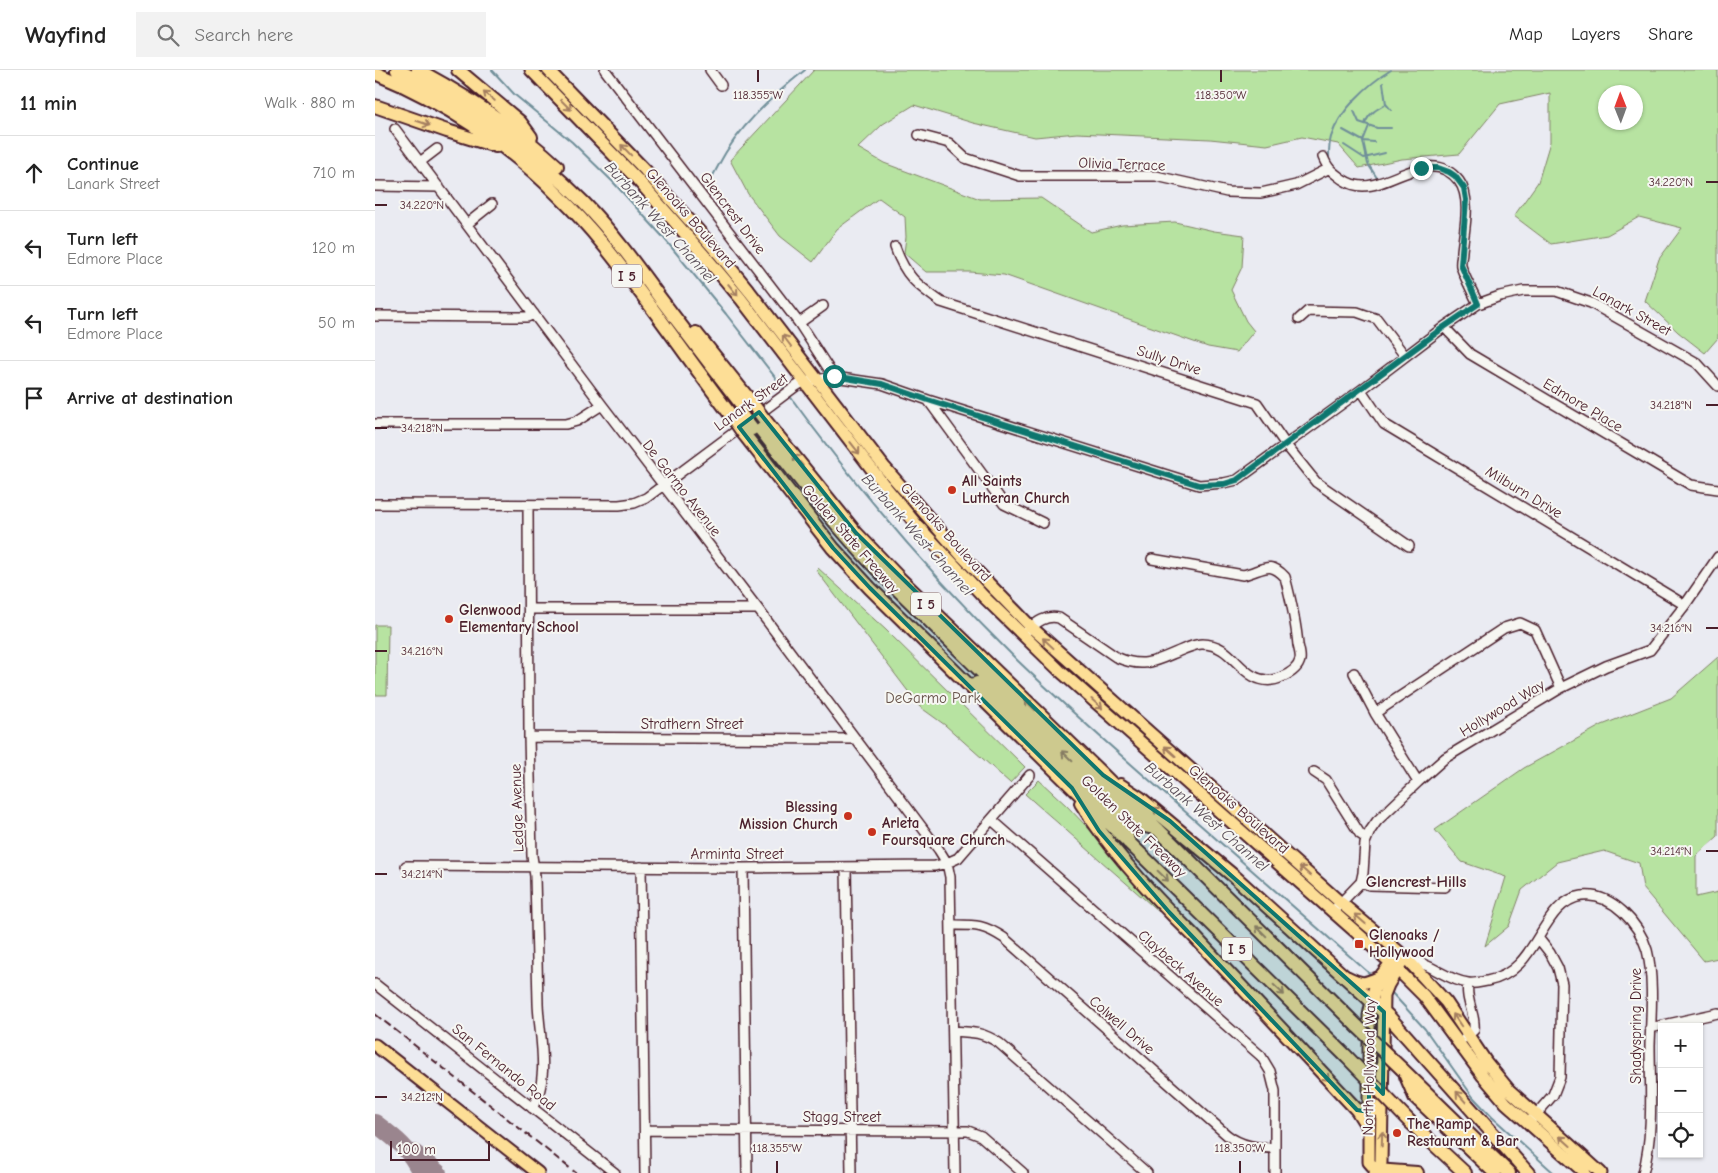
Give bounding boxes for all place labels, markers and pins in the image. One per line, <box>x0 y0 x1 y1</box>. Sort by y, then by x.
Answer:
place label: All Saints Lutheran Church <box>962 472 1070 507</box>
marker: All Saints Lutheran Church <box>946 484 958 496</box>
place label: Glenwood Elementary School <box>459 601 579 636</box>
marker: Glenwood Elementary School <box>443 613 455 625</box>
place label: Blessing Mission Church <box>739 798 838 833</box>
marker: Blessing Mission Church <box>842 810 854 822</box>
place label: Arleta Foursquare Church <box>882 814 1005 849</box>
marker: Arleta Foursquare Church <box>866 826 878 838</box>
place label: Glenoaks / Hollywood <box>1369 926 1440 961</box>
marker: Glenoaks / Hollywood <box>1353 938 1365 950</box>
place label: The Ramp Restaurant & Bar <box>1407 1115 1519 1150</box>
marker: The Ramp Restaurant & Bar <box>1391 1127 1403 1139</box>

